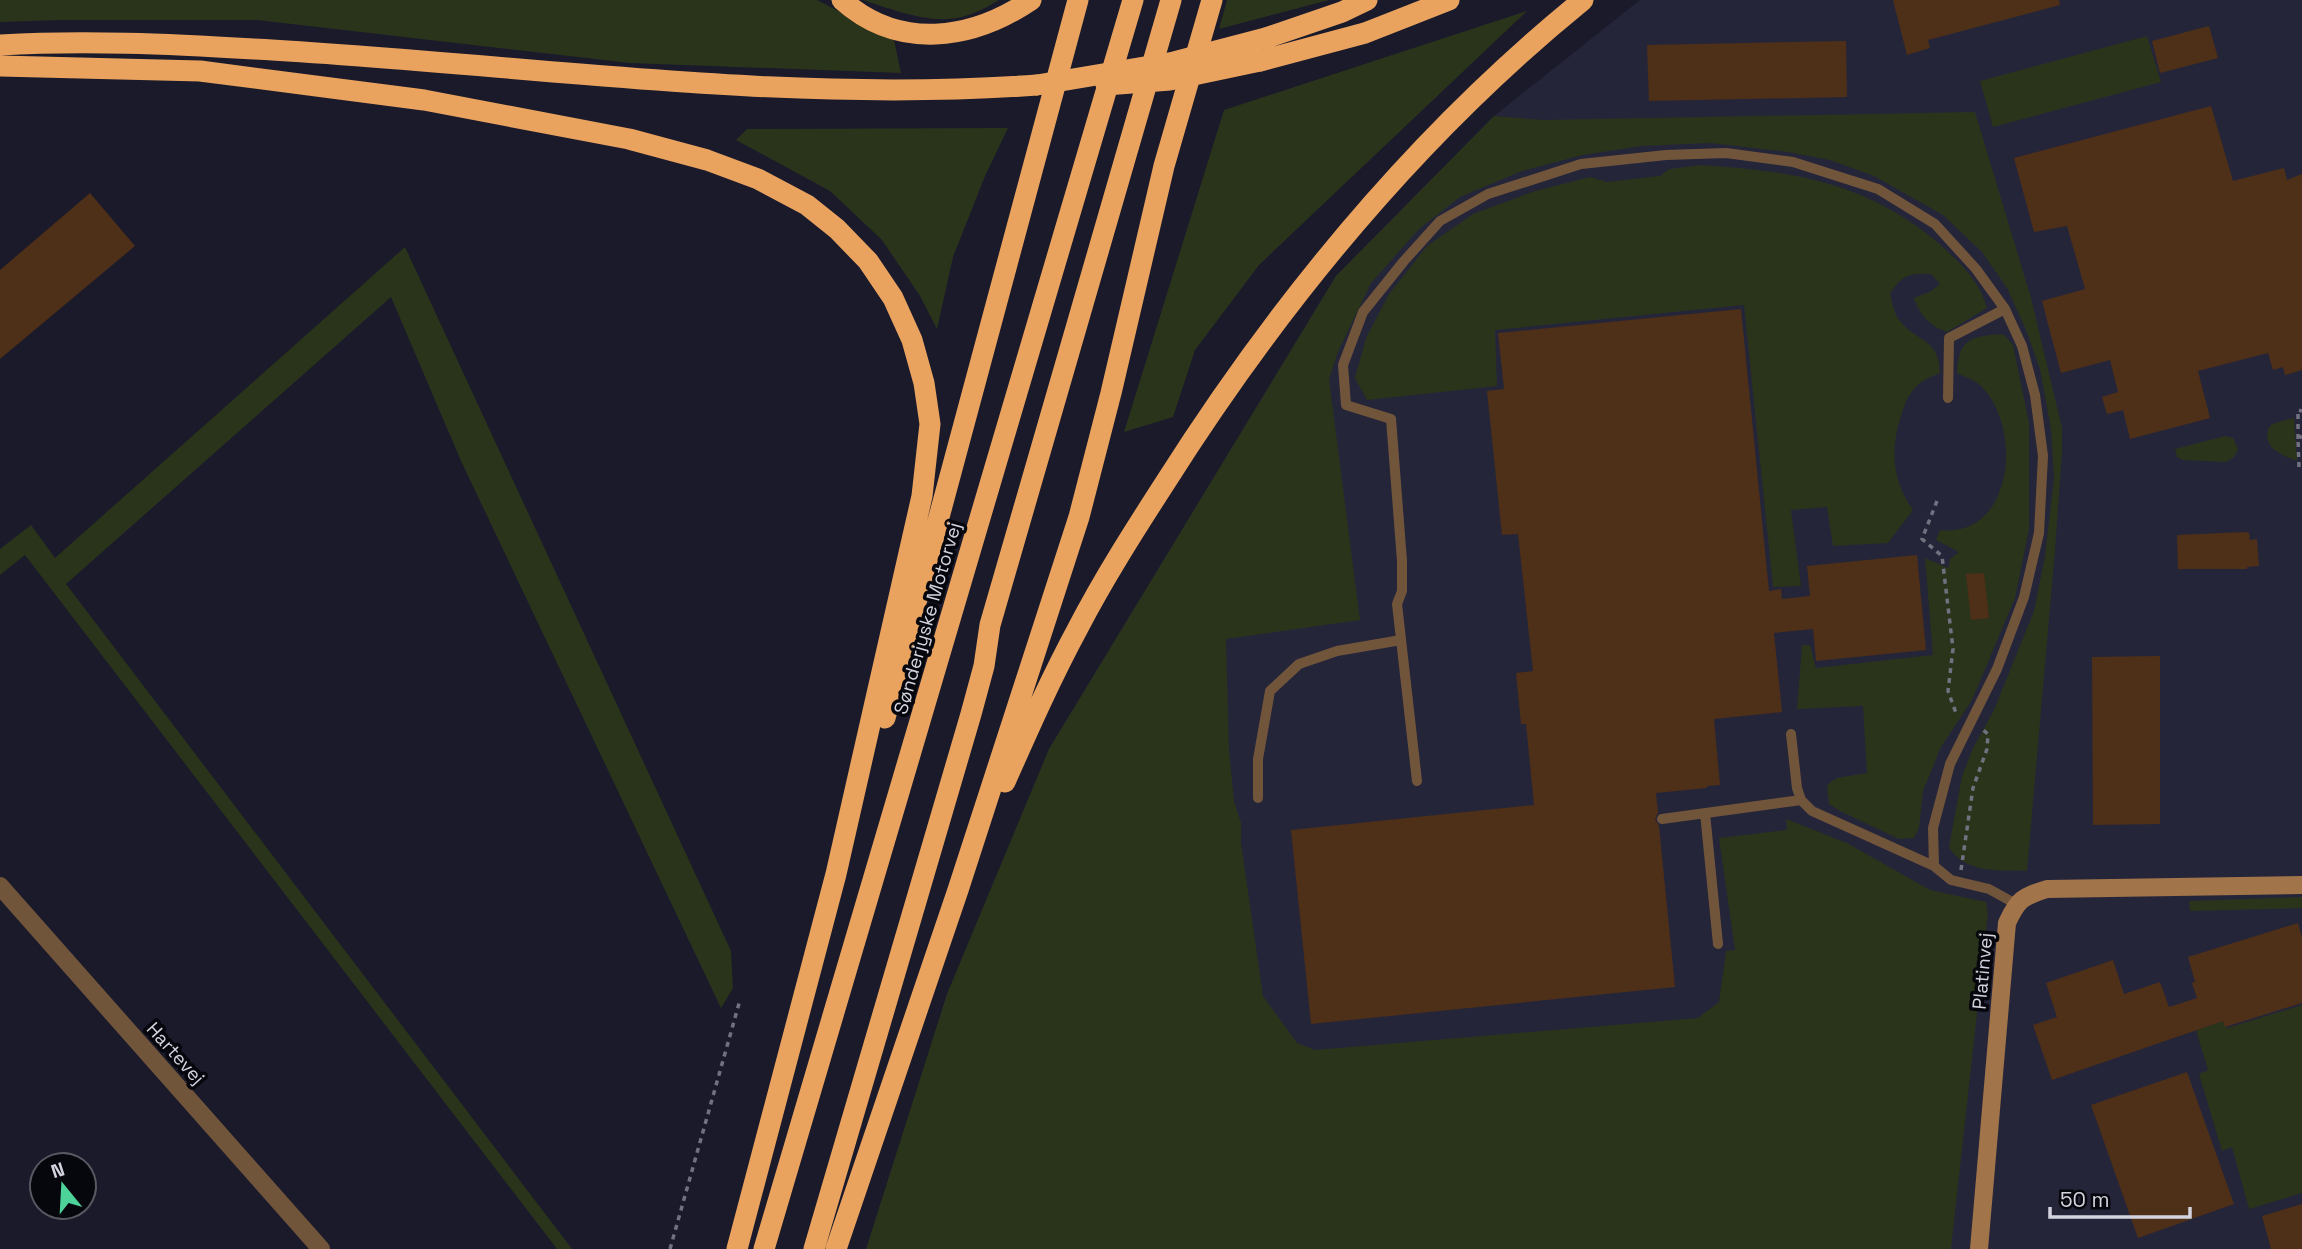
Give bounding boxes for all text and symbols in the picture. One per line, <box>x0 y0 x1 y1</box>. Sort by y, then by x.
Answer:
street label: Sønderjyske Motorvej <box>888 519 967 717</box>
street label: Platinvej <box>1967 932 1998 1010</box>
street label: Hartevej <box>141 1017 210 1090</box>
north arrow <box>28 1151 98 1221</box>
text: N <box>48 1156 68 1184</box>
scale bar <box>2050 1176 2190 1220</box>
text: 50 m <box>2060 1186 2110 1213</box>

